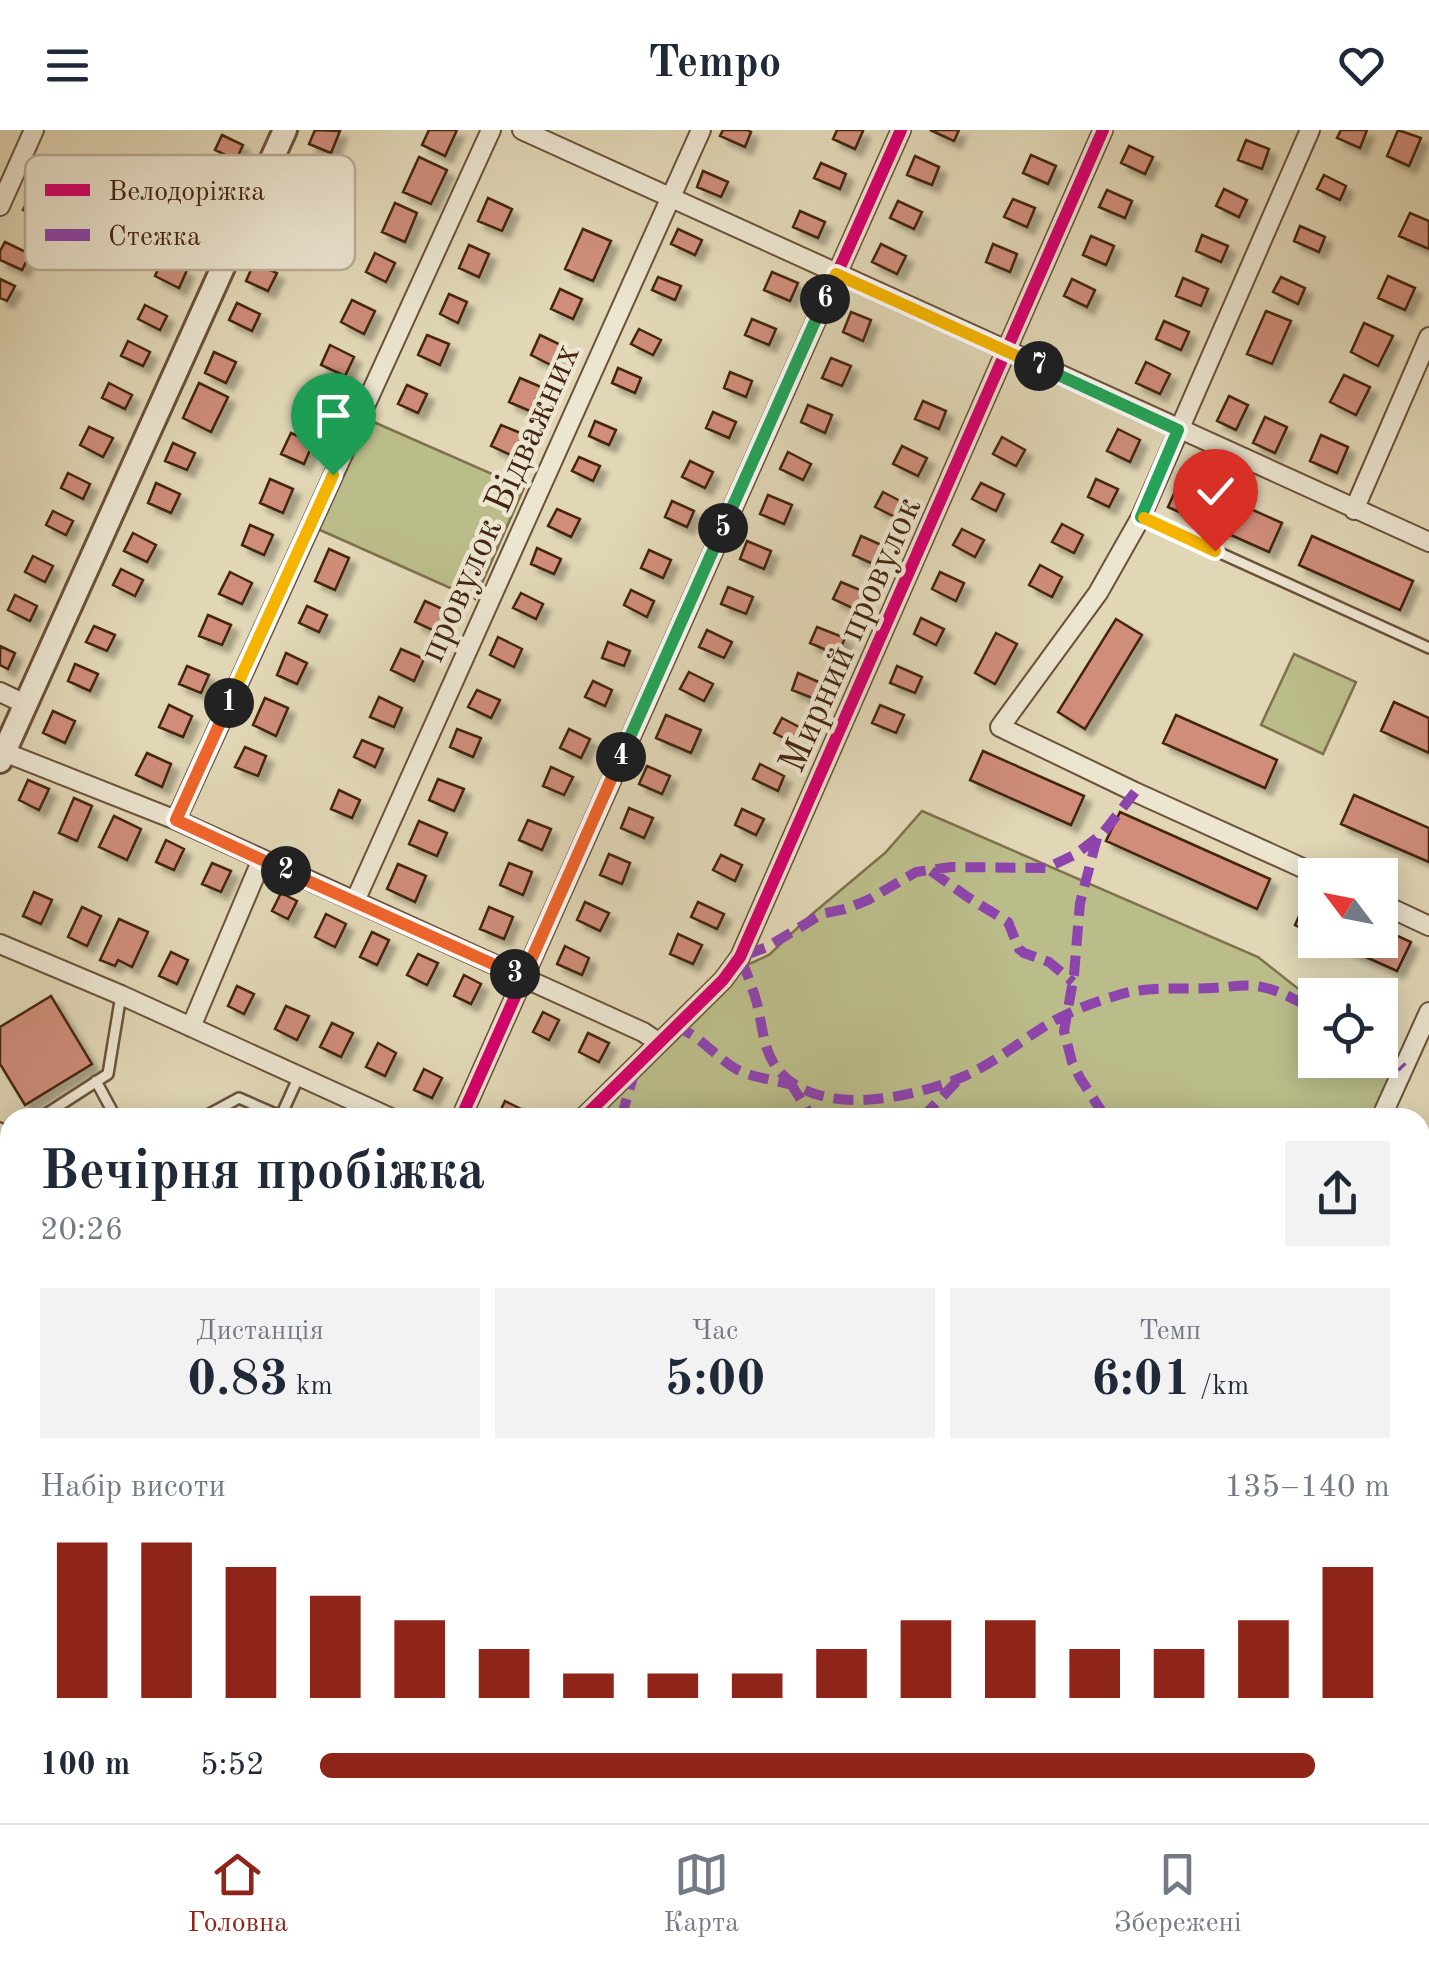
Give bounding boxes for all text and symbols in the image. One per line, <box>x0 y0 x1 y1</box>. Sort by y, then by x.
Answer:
icon: menu <box>40 38 95 93</box>
icon: heart <box>1334 38 1389 93</box>
text: Tempo <box>648 42 781 87</box>
legend <box>25 155 355 270</box>
text: Велодоріжка <box>108 179 265 207</box>
text: Стежка <box>108 224 201 252</box>
pin: 6 <box>800 274 850 324</box>
text: 6 <box>817 285 833 313</box>
street label: провулок Відважних <box>413 338 588 668</box>
pin: 7 <box>1014 341 1064 391</box>
text: 7 <box>1031 352 1047 380</box>
pin <box>291 373 376 476</box>
icon: arrive <box>306 388 361 443</box>
pin <box>1173 449 1258 552</box>
icon: check <box>1188 464 1243 519</box>
street label: Мирний провулок <box>774 492 930 779</box>
pin: 5 <box>698 503 748 553</box>
text: 5 <box>715 514 731 542</box>
pin: 1 <box>204 678 254 728</box>
text: 1 <box>221 689 237 717</box>
pin: 4 <box>596 732 646 782</box>
text: 4 <box>613 743 629 771</box>
pin: 2 <box>261 846 311 896</box>
text: 2 <box>278 857 294 885</box>
north arrow <box>1298 858 1398 958</box>
map controls <box>1298 858 1398 1078</box>
pin: 3 <box>490 949 540 999</box>
text: 3 <box>507 960 523 988</box>
button: locate <box>1298 978 1398 1078</box>
button: share <box>1285 1141 1390 1246</box>
text: Вечірня пробіжка <box>40 1146 485 1201</box>
text: 20:26 <box>40 1215 123 1247</box>
text: Дистанція <box>196 1318 324 1346</box>
text: Час <box>692 1318 738 1346</box>
text: Темп <box>1139 1318 1201 1346</box>
text: 0.83 <box>187 1356 288 1406</box>
text: 5:00 <box>665 1356 766 1406</box>
text: 6:01 <box>1091 1356 1192 1406</box>
text: km <box>288 1373 333 1401</box>
text: /km <box>1192 1373 1249 1401</box>
text: Набір висоти <box>40 1472 226 1504</box>
text: 135–140 m <box>1224 1472 1390 1504</box>
text: 100 m <box>40 1750 130 1782</box>
text: 5:52 <box>200 1750 265 1782</box>
tab: Головна <box>188 1847 288 1942</box>
tab: Карта <box>663 1847 739 1942</box>
tab: Збережені <box>1114 1847 1242 1942</box>

